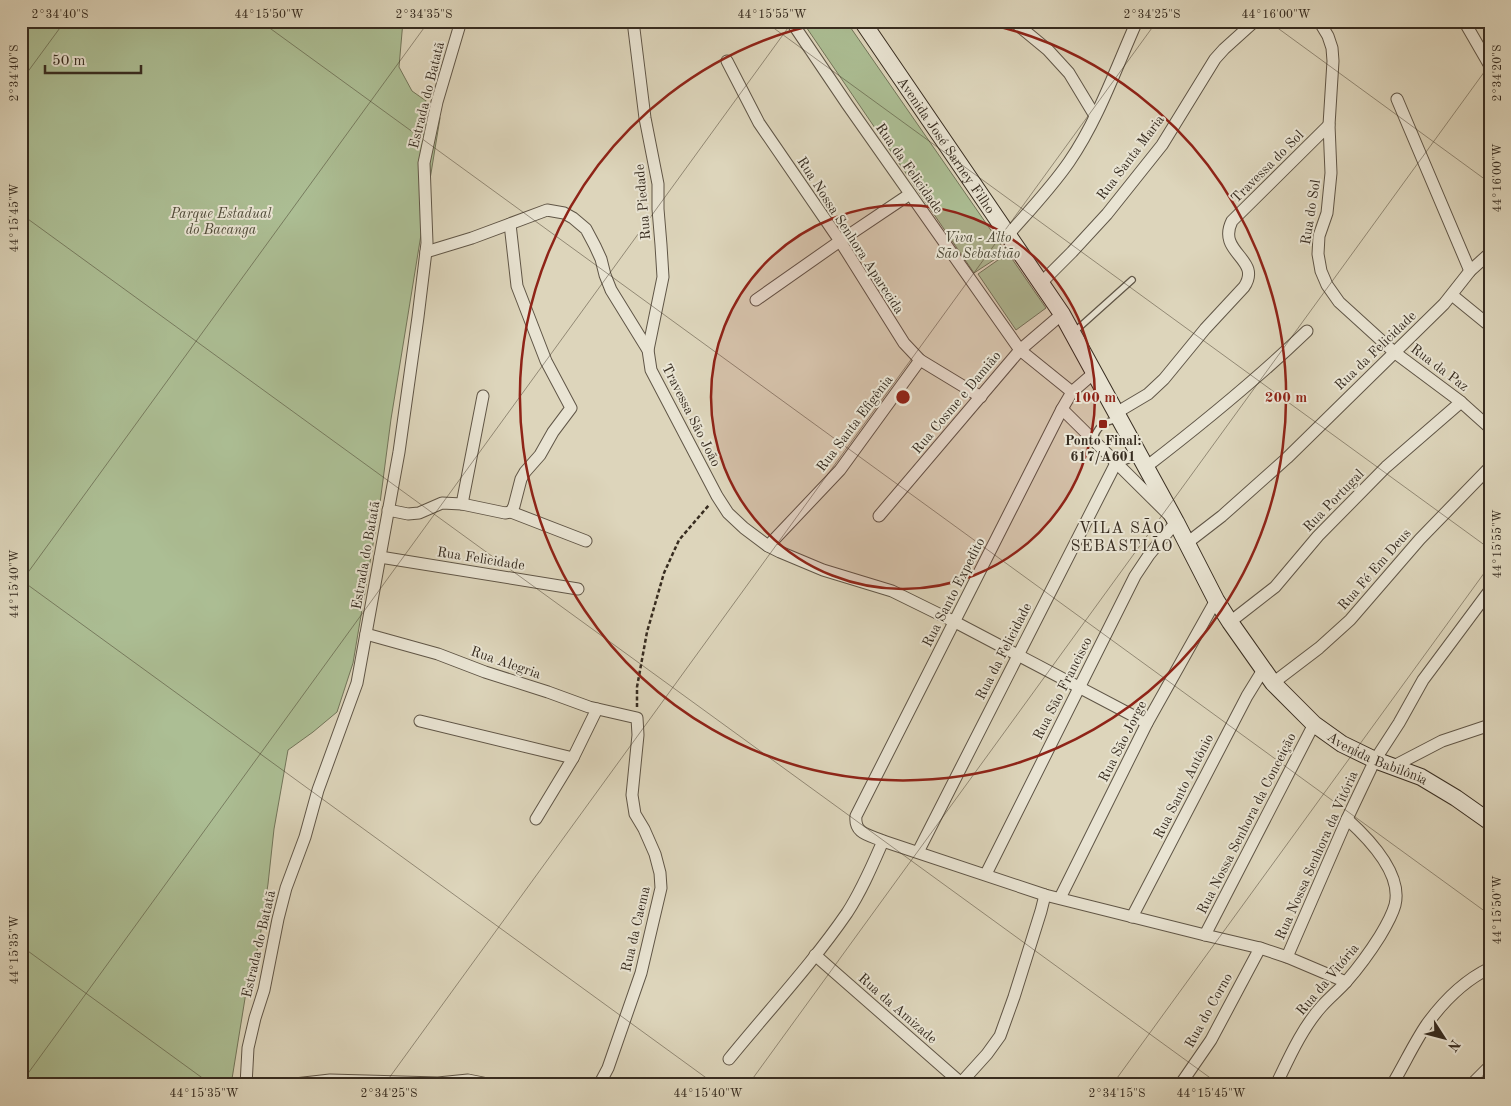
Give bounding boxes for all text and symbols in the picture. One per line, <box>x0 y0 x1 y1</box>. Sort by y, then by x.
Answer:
text: 44°15'50"W <box>234 8 304 21</box>
text: 2°34'35"S <box>396 8 452 21</box>
text: 44°15'55"W <box>737 8 807 21</box>
text: 2°34'25"S <box>1124 8 1180 21</box>
text: 2°34'40"S <box>32 9 88 21</box>
text: 44°16'00"W <box>1241 9 1311 21</box>
street label: Estrada do Batatã <box>407 40 447 150</box>
scale bar <box>45 42 141 74</box>
text: 2°34'40"S <box>9 45 21 101</box>
text: 2°34'20"S <box>1492 45 1504 101</box>
text: 50 m <box>52 54 86 69</box>
street label: Avenida José Sarney Filho <box>894 75 997 216</box>
street label: Rua Santa Maria <box>1094 112 1167 203</box>
street label: Rua da Felicidade <box>873 121 946 216</box>
street label: Travessa do Sol <box>1229 128 1307 206</box>
text: 44°16'00"W <box>1492 143 1504 213</box>
street label: Rua Nossa Senhora Aparecida <box>794 155 906 317</box>
street label: Rua Piedade <box>633 163 653 240</box>
street label: Rua do Sol <box>1299 178 1323 246</box>
text: 44°15'45"W <box>8 183 21 253</box>
park label: Parque Estadual do Bacanga <box>169 207 272 238</box>
park label: Viva - Alto São Sebastião <box>936 231 1020 261</box>
street label: Rua da Felicidade <box>1332 309 1419 393</box>
street label: Rua da Paz <box>1408 342 1471 394</box>
street label: Rua Cosme e Damião <box>910 349 1004 457</box>
street label: Travessa São João <box>659 362 723 469</box>
street label: Rua Santa Efigênia <box>814 373 896 474</box>
centre of rings <box>894 388 912 406</box>
text: 100 m <box>1074 391 1116 406</box>
text: 200 m <box>1265 391 1307 406</box>
marker: Ponto Final: 617/A601 <box>1097 418 1109 430</box>
place label: Ponto Final: 617/A601 <box>1065 434 1141 465</box>
street label: Rua Portugal <box>1301 467 1367 534</box>
street label: Estrada do Batatã <box>350 500 382 610</box>
text: 44°15'55"W <box>1491 509 1504 579</box>
district label: VILA SÃO SEBASTIÃO <box>1071 517 1173 555</box>
street label: Rua Fé Em Deus <box>1336 526 1414 613</box>
street label: Rua Santo Expedito <box>920 535 988 649</box>
street label: Rua Felicidade <box>436 545 526 573</box>
text: 44°15'40"W <box>8 549 21 619</box>
street label: Rua da Felicidade <box>973 601 1034 702</box>
street label: Rua São Francisco <box>1031 635 1095 742</box>
street label: Rua Alegria <box>469 644 543 682</box>
street label: Rua São Jorge <box>1096 699 1149 784</box>
street label: Avenida Babilônia <box>1324 730 1430 788</box>
street label: Rua Nossa Senhora da Conceição <box>1195 731 1299 916</box>
street label: Rua Santo Antônio <box>1151 732 1216 841</box>
street label: Rua Nossa Senhora da Vitória <box>1273 769 1361 942</box>
text: 44°15'50"W <box>1491 875 1504 945</box>
street label: Rua da Caema <box>619 885 653 973</box>
street label: Estrada do Batatã <box>240 889 278 999</box>
text: 44°15'35"W <box>8 915 21 985</box>
street label: Rua da Vitória <box>1294 941 1362 1018</box>
street label: Rua da Amizade <box>855 971 939 1046</box>
street label: Rua do Corno <box>1183 971 1235 1050</box>
north arrow <box>1418 1014 1468 1064</box>
text: N <box>1445 1037 1463 1054</box>
text: 44°15'35"W <box>169 1087 239 1100</box>
text: 2°34'25"S <box>361 1087 417 1100</box>
text: 44°15'40"W <box>673 1087 743 1100</box>
text: 2°34'15"S <box>1089 1087 1145 1100</box>
text: 44°15'45"W <box>1176 1087 1246 1100</box>

